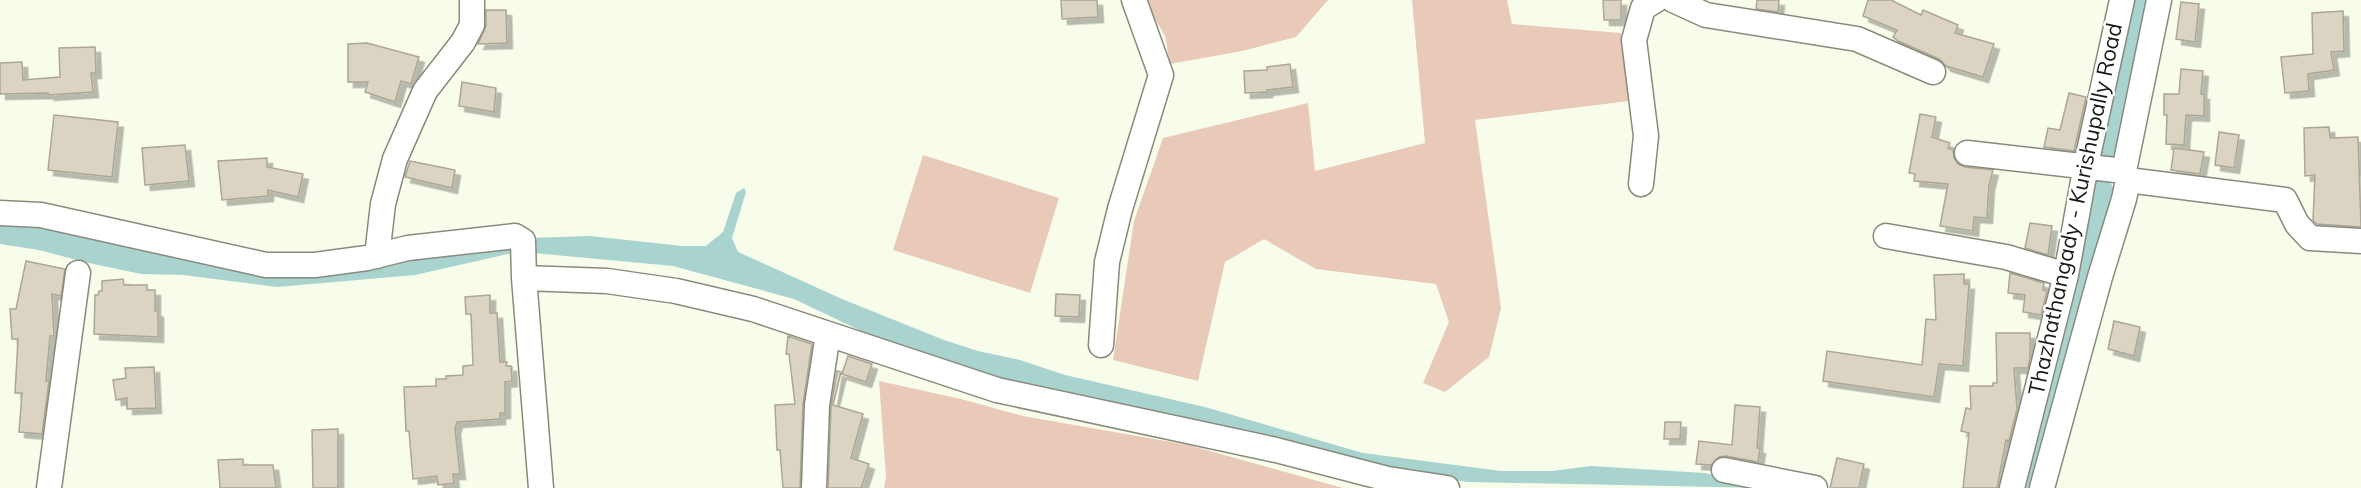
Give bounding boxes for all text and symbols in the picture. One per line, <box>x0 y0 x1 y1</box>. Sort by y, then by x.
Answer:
street label: Thazhathangady - Kurishupally Road <box>2022 20 2128 398</box>

